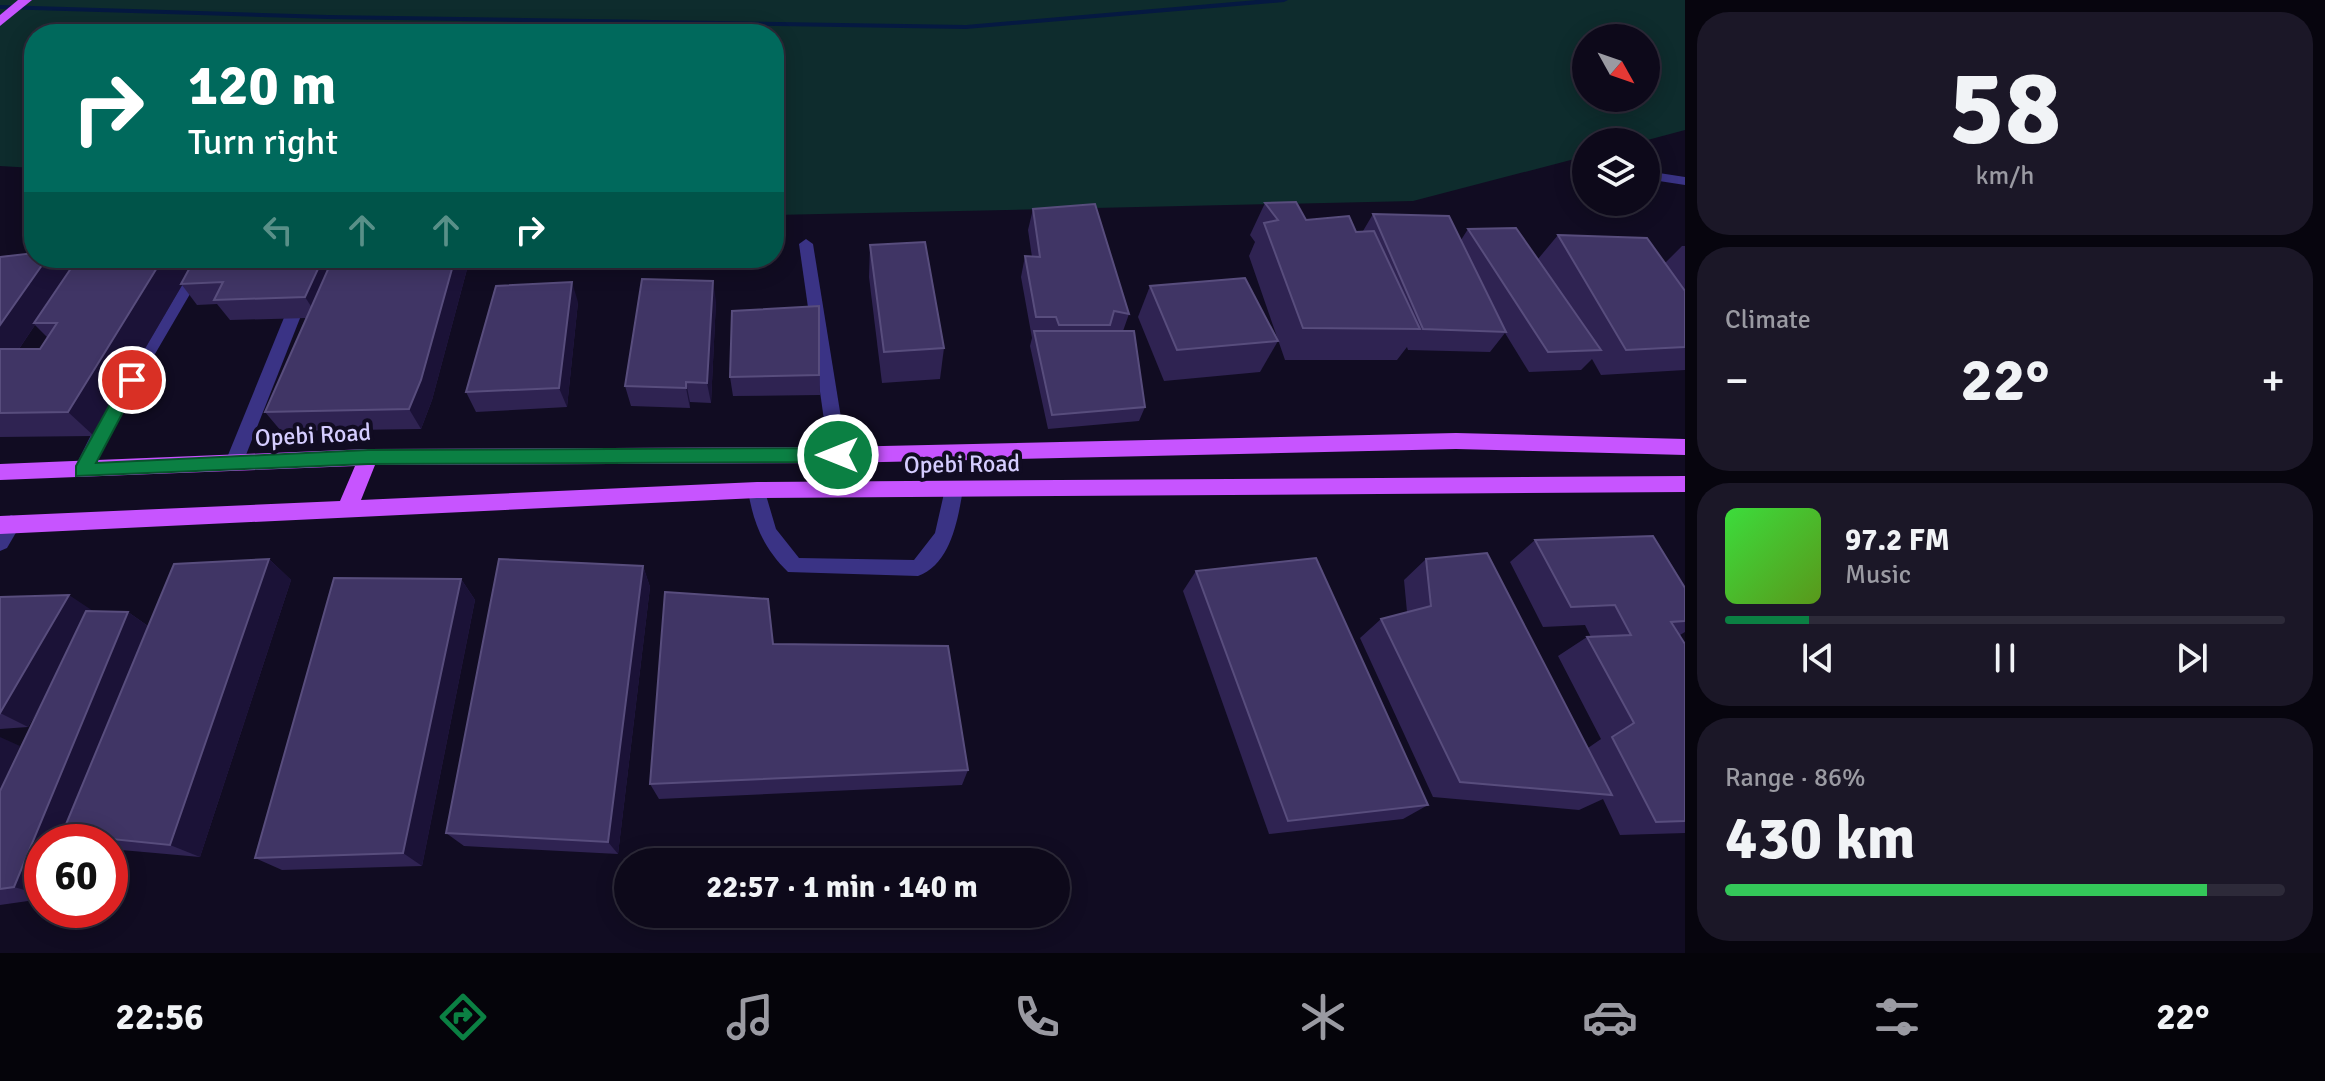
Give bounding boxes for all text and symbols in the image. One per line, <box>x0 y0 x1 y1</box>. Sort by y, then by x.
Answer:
north arrow <box>1572 24 1660 112</box>
map controls <box>1572 24 1660 216</box>
text: 58 <box>1949 44 2061 172</box>
text: 120 m <box>188 51 336 120</box>
icon: right <box>56 56 160 160</box>
text: Turn right <box>188 120 338 165</box>
button: layers <box>1572 128 1660 216</box>
text: km/h <box>1976 160 2034 192</box>
icon: left <box>256 208 300 252</box>
icon: ahead <box>340 208 384 252</box>
icon: ahead <box>424 208 468 252</box>
icon: right <box>508 208 552 252</box>
text: Climate <box>1725 304 1811 336</box>
text: 22° <box>1961 344 2049 418</box>
pin <box>98 346 166 414</box>
text: − <box>1725 354 1749 408</box>
text: + <box>2261 354 2285 408</box>
icon: arrive <box>110 358 154 402</box>
position arrow <box>796 413 880 497</box>
street label: Opebi Road <box>254 417 372 453</box>
street label: Opebi Road <box>904 448 1020 480</box>
text: 97.2 FM <box>1845 522 1950 559</box>
text: Music <box>1845 559 1911 591</box>
icon: previous <box>1796 636 1840 680</box>
icon: pause <box>1983 636 2027 680</box>
icon: next <box>2170 636 2214 680</box>
text: Range · 86% <box>1725 762 1866 794</box>
text: 430 km <box>1725 802 1915 876</box>
speed limit sign: 60 <box>24 824 128 928</box>
text: 22:57 · 1 min · 140 m <box>706 869 978 906</box>
icon: directions <box>435 989 491 1045</box>
icon: music <box>722 989 778 1045</box>
icon: phone <box>1009 989 1065 1045</box>
icon: climate <box>1295 989 1351 1045</box>
icon: car <box>1582 989 1638 1045</box>
icon: filters <box>1869 989 1925 1045</box>
text: 22:56 <box>115 995 204 1040</box>
text: 22° <box>2156 995 2209 1040</box>

